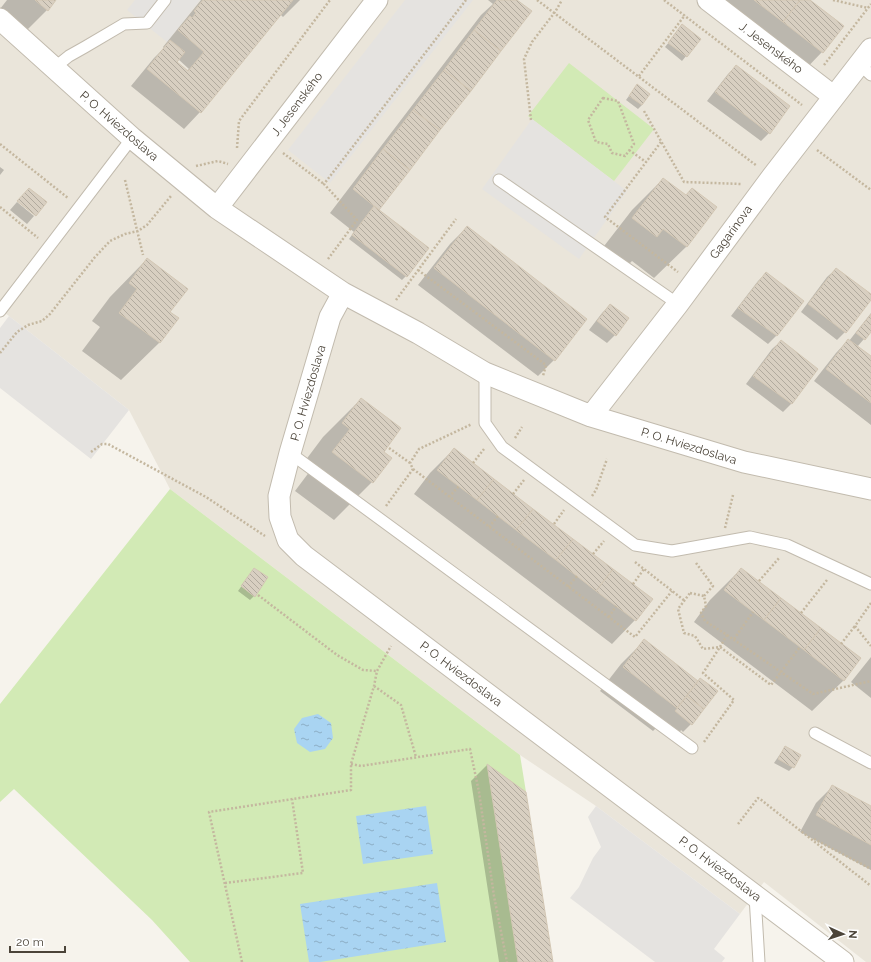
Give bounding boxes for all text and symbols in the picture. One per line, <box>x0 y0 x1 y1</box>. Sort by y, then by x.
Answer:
street label: J. Jesenského <box>736 19 806 77</box>
street label: J. Jesenského <box>268 69 326 139</box>
street label: P. O. Hviezdoslava <box>77 88 161 164</box>
street label: Gagarinova <box>707 203 755 261</box>
street label: P. O. Hviezdoslava <box>288 343 328 443</box>
street label: P. O. Hviezdoslava <box>639 425 739 467</box>
street label: P. O. Hviezdoslava <box>417 639 505 709</box>
street label: P. O. Hviezdoslava <box>676 834 764 904</box>
north arrow <box>823 914 863 954</box>
scale bar <box>10 928 65 954</box>
text: N <box>846 930 859 939</box>
text: 20 m <box>16 935 44 949</box>

